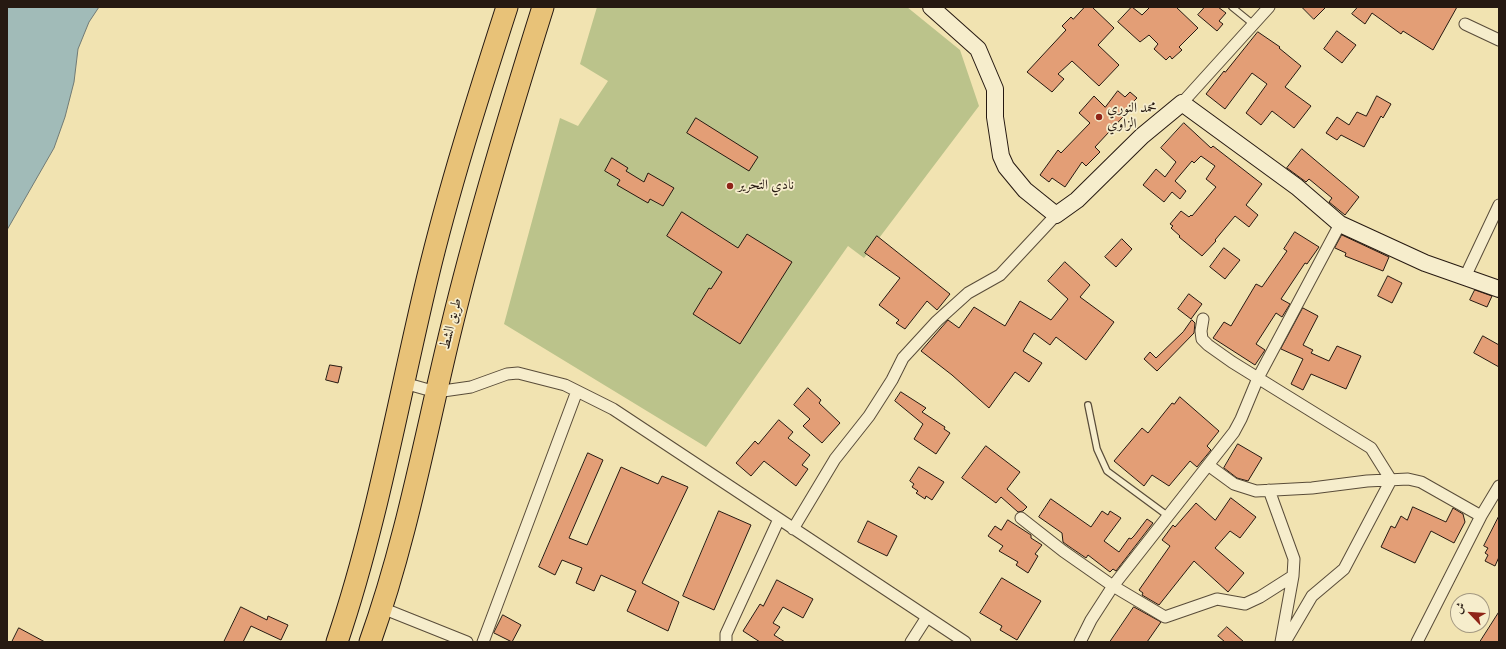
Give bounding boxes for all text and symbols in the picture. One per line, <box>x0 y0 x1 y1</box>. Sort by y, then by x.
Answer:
place label: محمد النوري الزاوي <box>1107 101 1157 134</box>
marker: محمد النوري الزاوي <box>1094 112 1104 122</box>
place label: نادي التحرير <box>738 178 794 194</box>
marker: نادي التحرير <box>725 181 735 191</box>
street label: طريق الشط <box>437 296 467 352</box>
north arrow <box>1450 593 1490 633</box>
text: ش <box>1451 600 1468 616</box>

